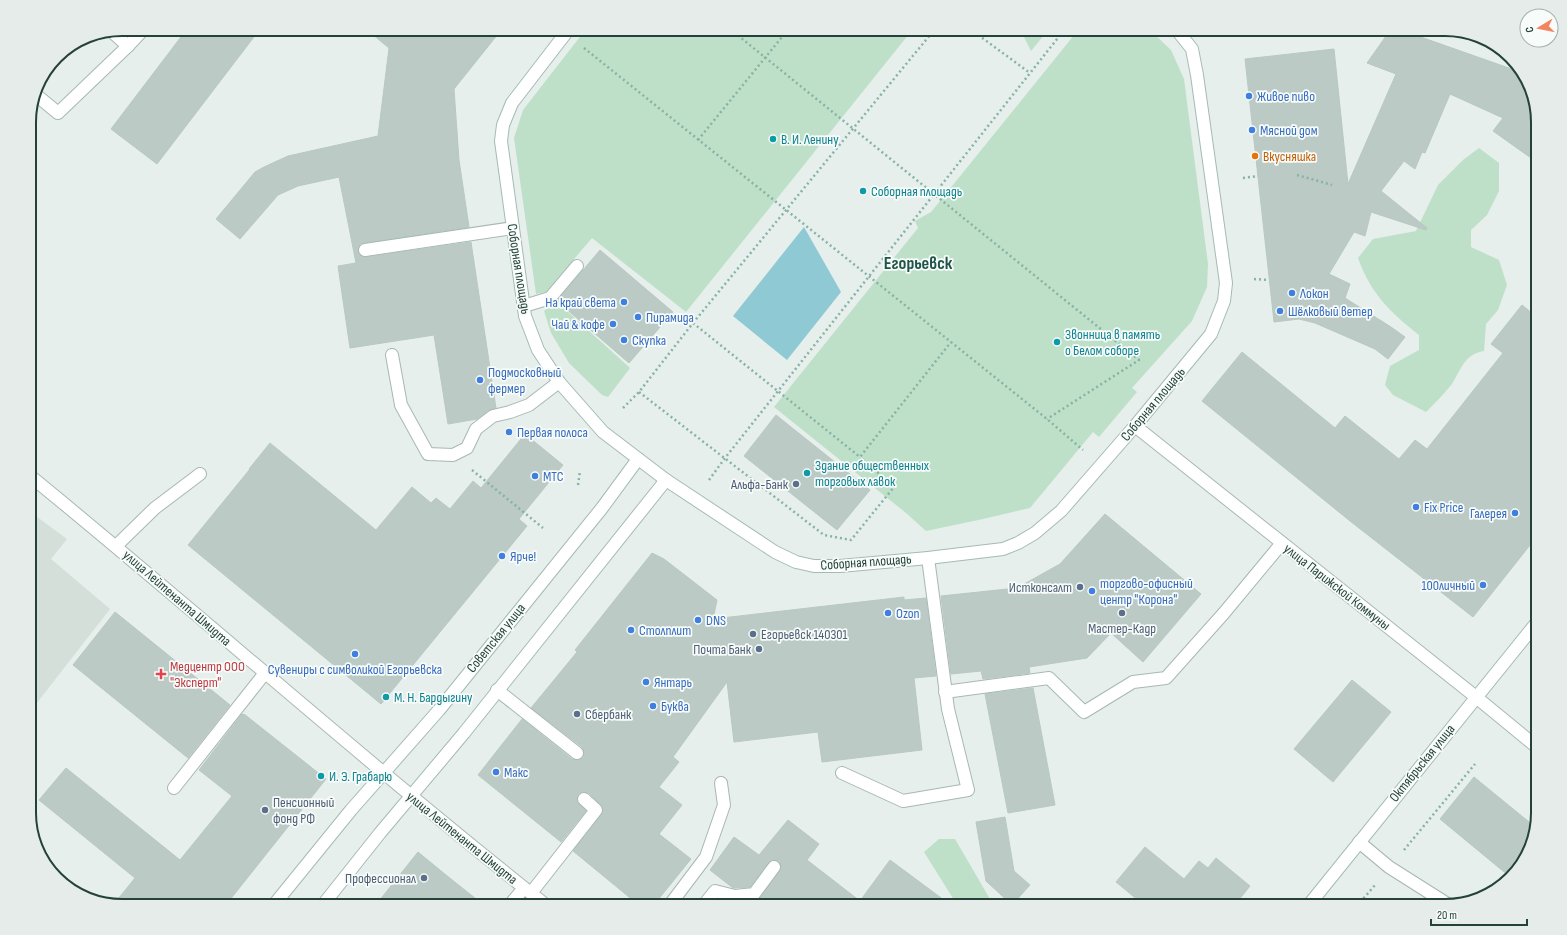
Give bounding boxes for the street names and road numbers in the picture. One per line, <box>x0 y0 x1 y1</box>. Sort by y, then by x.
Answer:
street label: Соборная площадь <box>503 223 535 315</box>
street label: Соборная площадь <box>1117 364 1189 444</box>
street label: улица Парижской Коммуны <box>1280 540 1394 634</box>
street label: улица Лейтенанта Шмидта <box>119 546 235 650</box>
street label: Соборная площадь <box>820 550 912 574</box>
street label: Советская улица <box>463 600 529 676</box>
street label: Октябрьская улица <box>1386 721 1458 805</box>
street label: улица Лейтенанта Шмидта <box>403 788 521 888</box>

